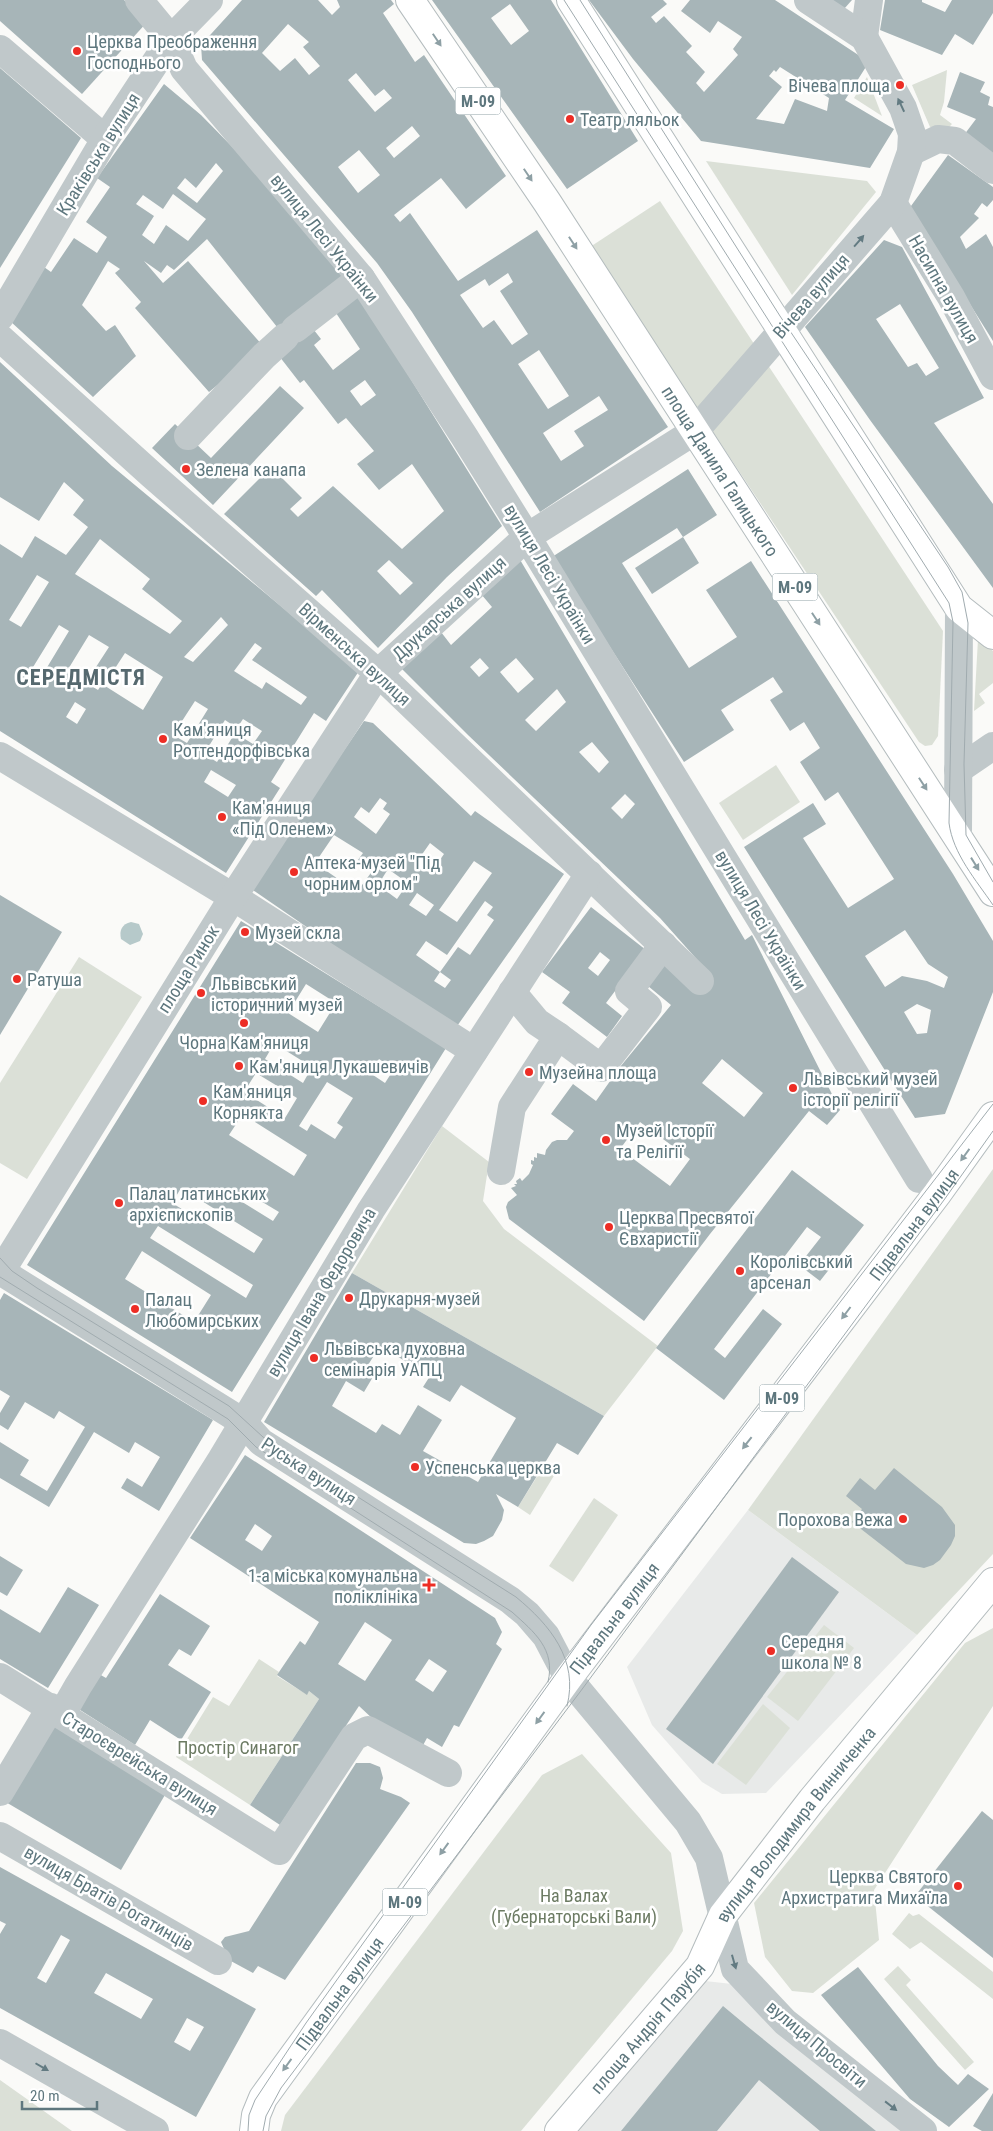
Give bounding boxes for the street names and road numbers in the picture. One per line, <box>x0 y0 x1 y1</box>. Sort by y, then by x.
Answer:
road number: М-09 <box>456 88 500 114</box>
street label: Краківська вулиця <box>52 89 144 219</box>
street label: вулиця Лесі Українки <box>267 170 383 306</box>
street label: Насипна вулиця <box>905 231 983 347</box>
street label: Вічева вулиця <box>768 249 854 343</box>
street label: площа Данила Галицького <box>658 381 784 560</box>
street label: вулиця Лесі Українки <box>500 500 600 648</box>
street label: Друкарська вулиця <box>388 552 510 664</box>
road number: М-09 <box>772 574 818 600</box>
street label: Вірменська вулиця <box>295 598 415 710</box>
street label: вулиця Лесі Українки <box>711 846 811 994</box>
street label: площа Ринок <box>153 921 223 1017</box>
street label: Підвальна вулиця <box>865 1164 963 1284</box>
street label: вулиця Івана Федоровича <box>262 1204 380 1380</box>
road number: М-09 <box>760 1385 804 1412</box>
street label: Руська вулиця <box>258 1433 360 1509</box>
street label: Підвальна вулиця <box>565 1558 663 1678</box>
street label: Староєврейська вулиця <box>58 1707 222 1819</box>
street label: вулиця Володимира Винниченка <box>711 1722 879 1925</box>
street label: вулиця Братів Рогатинців <box>21 1841 197 1955</box>
road number: М-09 <box>382 1888 428 1915</box>
street label: Підвальна вулиця <box>291 1932 387 2054</box>
street label: площа Андрія Парубія <box>585 1958 709 2097</box>
street label: вулиця Просвіти <box>763 1996 871 2092</box>

